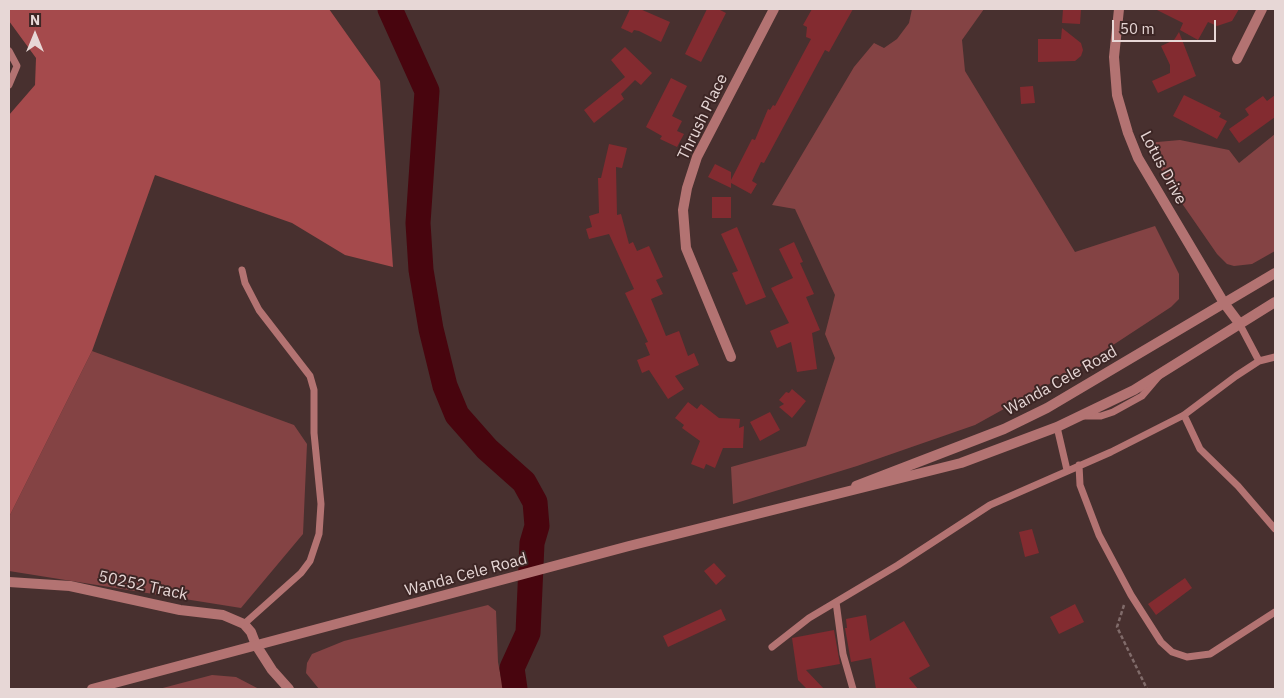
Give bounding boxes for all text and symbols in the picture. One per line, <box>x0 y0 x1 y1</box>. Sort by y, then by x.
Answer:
north arrow <box>10 10 60 60</box>
scale bar <box>1114 10 1218 42</box>
text: N <box>30 11 40 29</box>
text: 50 m <box>1120 19 1155 38</box>
street label: Thrush Place <box>674 71 732 163</box>
street label: Lotus Drive <box>1136 128 1190 208</box>
street label: Wanda Cele Road <box>1001 342 1121 420</box>
street label: Wanda Cele Road <box>403 549 529 601</box>
street label: 50252 Track <box>96 567 190 605</box>

